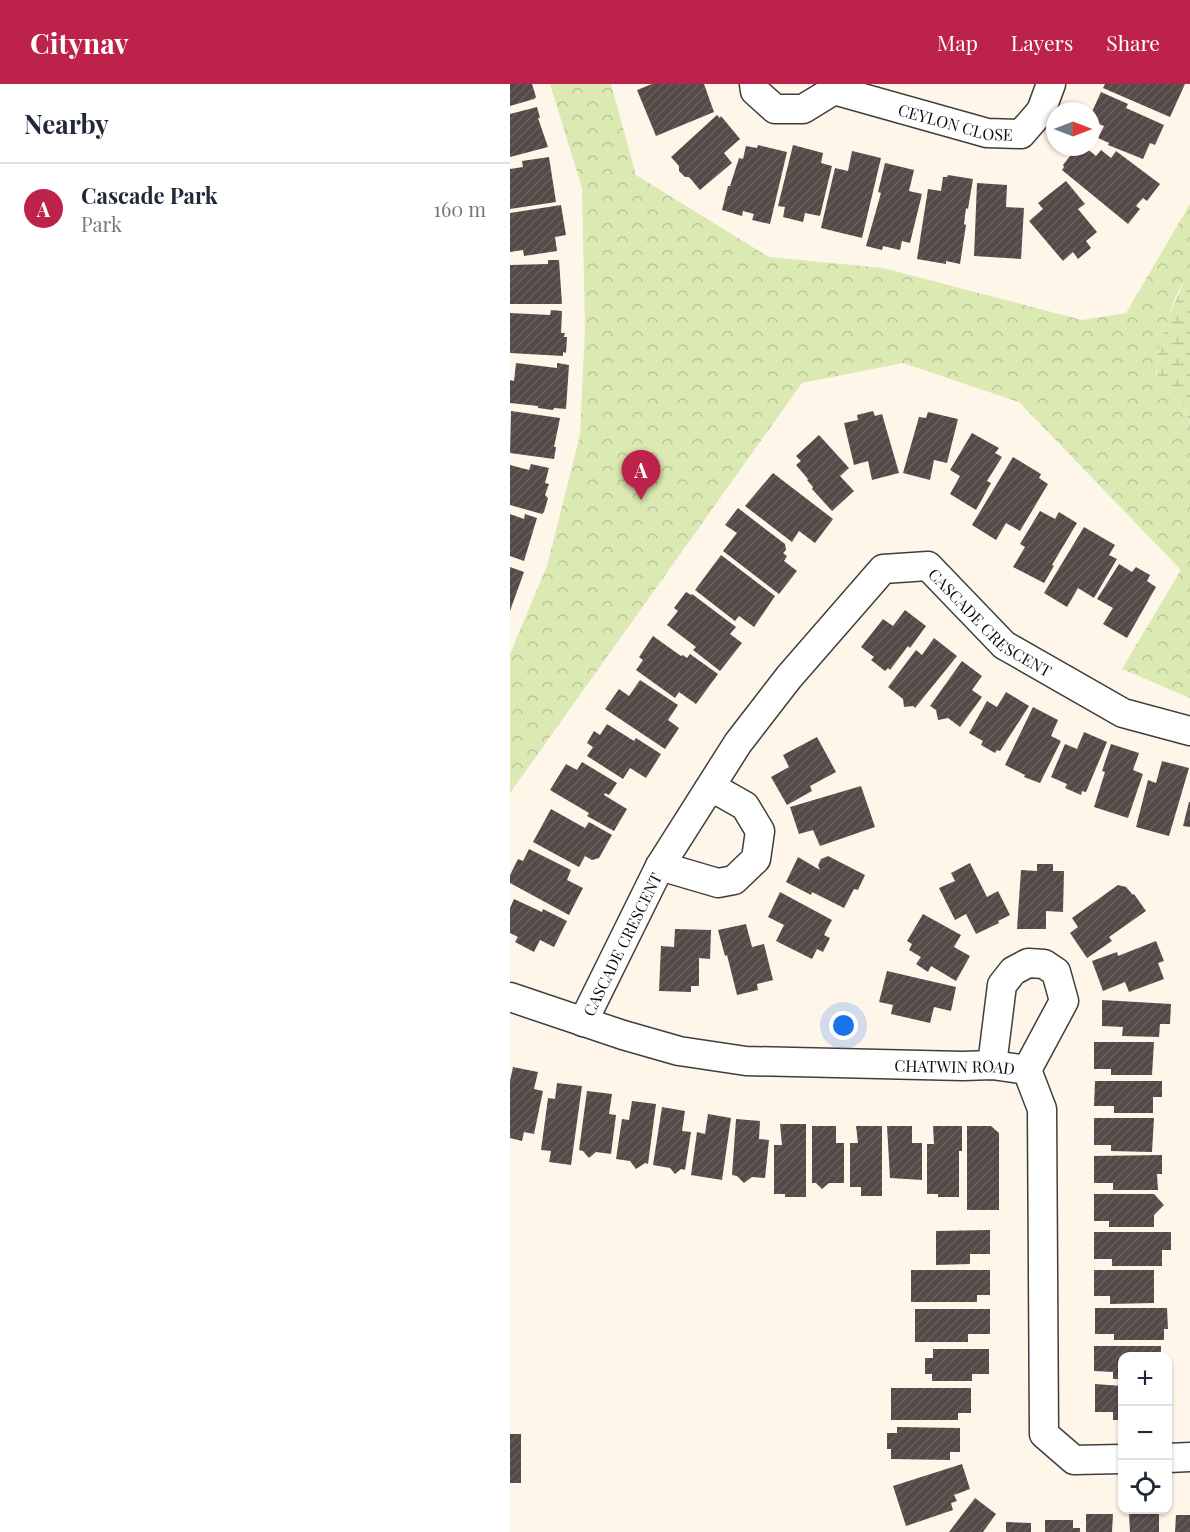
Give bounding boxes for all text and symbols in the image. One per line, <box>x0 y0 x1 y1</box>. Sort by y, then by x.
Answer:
text: Citynav <box>30 24 129 61</box>
text: Map <box>937 28 978 56</box>
text: Layers <box>1011 28 1073 56</box>
text: Share <box>1106 28 1160 56</box>
street label: CEYLON CLOSE <box>896 98 1013 144</box>
north arrow <box>1046 102 1100 156</box>
text: Nearby <box>24 106 109 141</box>
text: Cascade Park <box>81 180 218 210</box>
text: A <box>37 195 50 222</box>
text: 160 m <box>434 195 486 222</box>
text: Park <box>81 210 122 237</box>
pin: A <box>622 450 660 500</box>
street label: CASCADE CRESCENT <box>925 563 1056 681</box>
street label: CASCADE CRESCENT <box>577 869 666 1019</box>
your location <box>829 1011 858 1040</box>
street label: CHATWIN ROAD <box>894 1054 1016 1079</box>
map controls <box>1118 1352 1172 1514</box>
button: + <box>1118 1352 1172 1406</box>
button: − <box>1118 1406 1172 1460</box>
button: locate <box>1118 1460 1172 1514</box>

